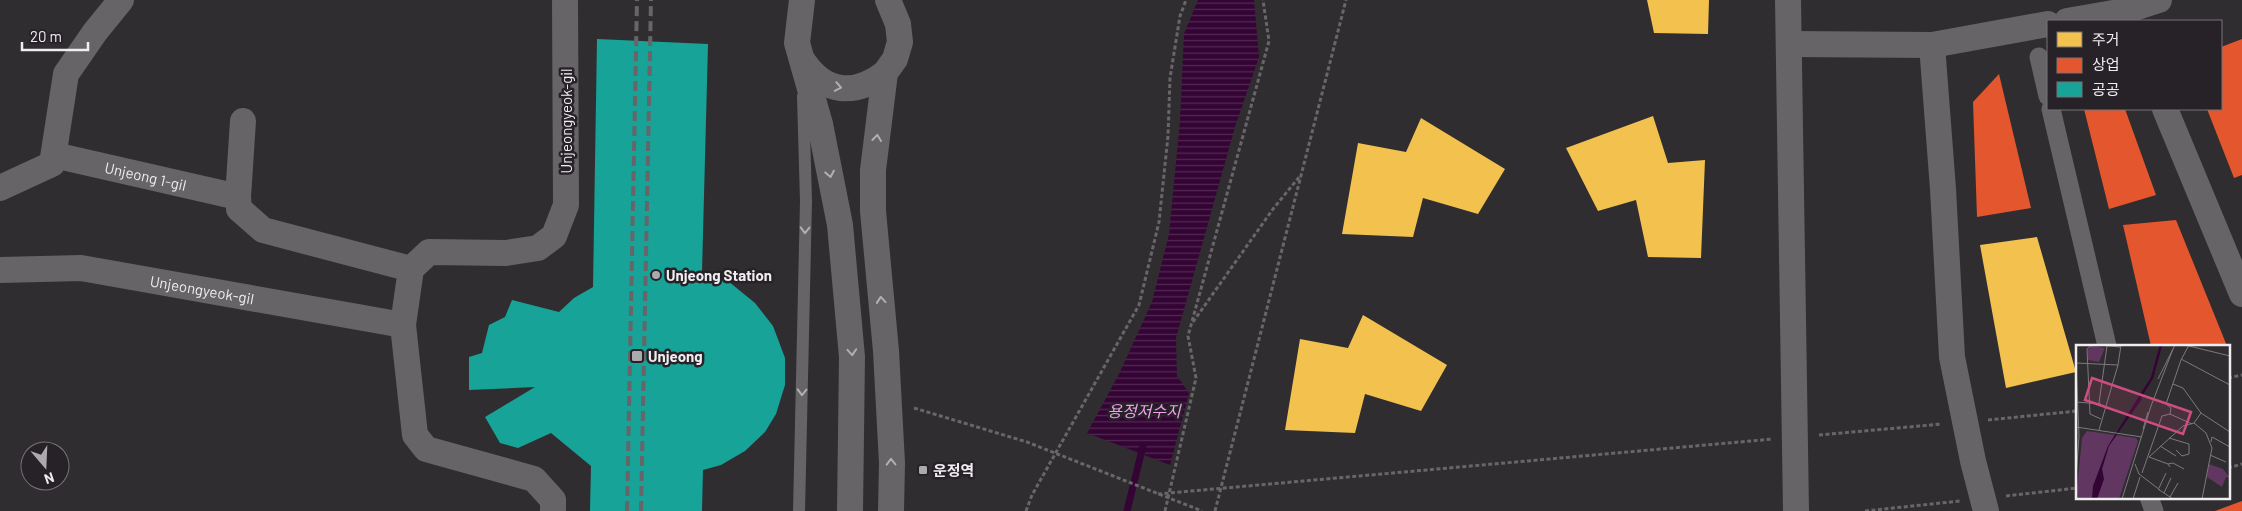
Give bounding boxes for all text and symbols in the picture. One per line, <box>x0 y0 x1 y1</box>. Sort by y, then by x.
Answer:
scale bar <box>22 20 89 52</box>
legend <box>2047 20 2222 110</box>
text: 20 m <box>30 27 62 45</box>
text: 주거 <box>2092 30 2120 48</box>
text: 상업 <box>2092 55 2120 73</box>
street label: Unjeongyeok-gil <box>557 68 575 174</box>
text: 공공 <box>2092 80 2120 98</box>
one-way arrow <box>834 81 843 91</box>
one-way arrow <box>871 134 882 142</box>
street label: Unjeong 1-gil <box>103 158 188 194</box>
one-way arrow <box>824 169 834 178</box>
one-way arrow <box>800 226 811 234</box>
place label: Unjeong Station <box>666 266 772 284</box>
marker: Unjeong Station <box>650 269 662 281</box>
street label: Unjeongyeok-gil <box>149 271 255 307</box>
one-way arrow <box>876 296 887 304</box>
inset map <box>2076 345 2230 498</box>
place label: Unjeong <box>648 347 703 365</box>
one-way arrow <box>846 348 857 356</box>
marker: Unjeong <box>630 349 644 363</box>
one-way arrow <box>797 388 807 396</box>
water label: 용정저수지 <box>1107 401 1182 420</box>
north arrow <box>20 441 70 491</box>
one-way arrow <box>886 458 897 466</box>
place label: 운정역 <box>933 461 974 479</box>
marker: 운정역 <box>917 464 929 476</box>
text: N <box>42 469 57 488</box>

